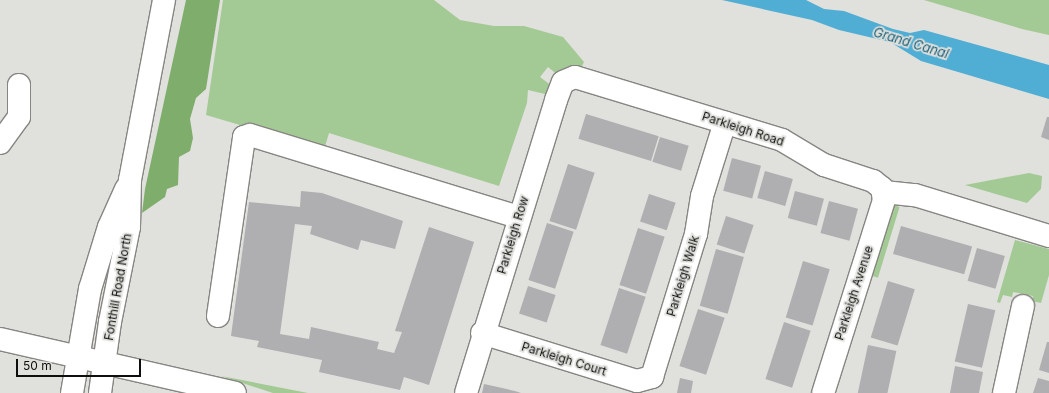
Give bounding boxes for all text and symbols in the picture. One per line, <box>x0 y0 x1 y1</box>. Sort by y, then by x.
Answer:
water label: Grand Canal <box>871 24 951 62</box>
street label: Parkleigh Road <box>700 109 786 149</box>
street label: Parkleigh Row <box>494 194 532 276</box>
street label: Fonthill Road North <box>102 232 134 342</box>
street label: Parkleigh Walk <box>664 234 702 318</box>
street label: Parkleigh Avenue <box>832 244 876 342</box>
street label: Parkleigh Court <box>520 339 608 379</box>
scale bar <box>18 351 143 377</box>
text: 50 m <box>23 358 52 373</box>

